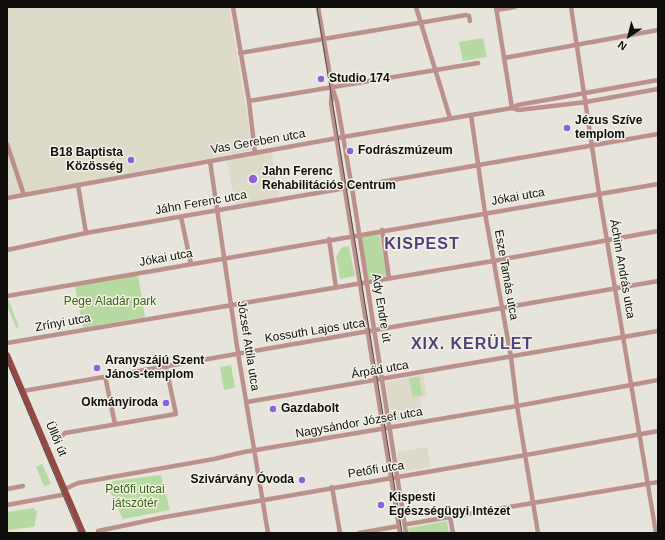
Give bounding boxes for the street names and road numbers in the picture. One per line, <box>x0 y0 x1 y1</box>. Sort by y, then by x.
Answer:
street label: Vas Gereben utca <box>210 127 306 157</box>
street label: Jókai utca <box>490 185 546 209</box>
street label: Jáhn Ferenc utca <box>154 188 248 218</box>
street label: Áchim András utca <box>606 218 638 320</box>
street label: Esze Tamás utca <box>491 229 521 321</box>
street label: Jókai utca <box>138 246 194 270</box>
street label: Ady Endre út <box>368 273 394 343</box>
street label: József Attila utca <box>234 300 262 392</box>
street label: Zrínyi utca <box>34 311 92 335</box>
street label: Kossuth Lajos utca <box>264 316 366 346</box>
street label: Árpád utca <box>350 358 410 382</box>
street label: Nagysándor József utca <box>294 405 424 441</box>
street label: Üllői út <box>42 419 70 459</box>
street label: Petőfi utca <box>347 458 405 482</box>

